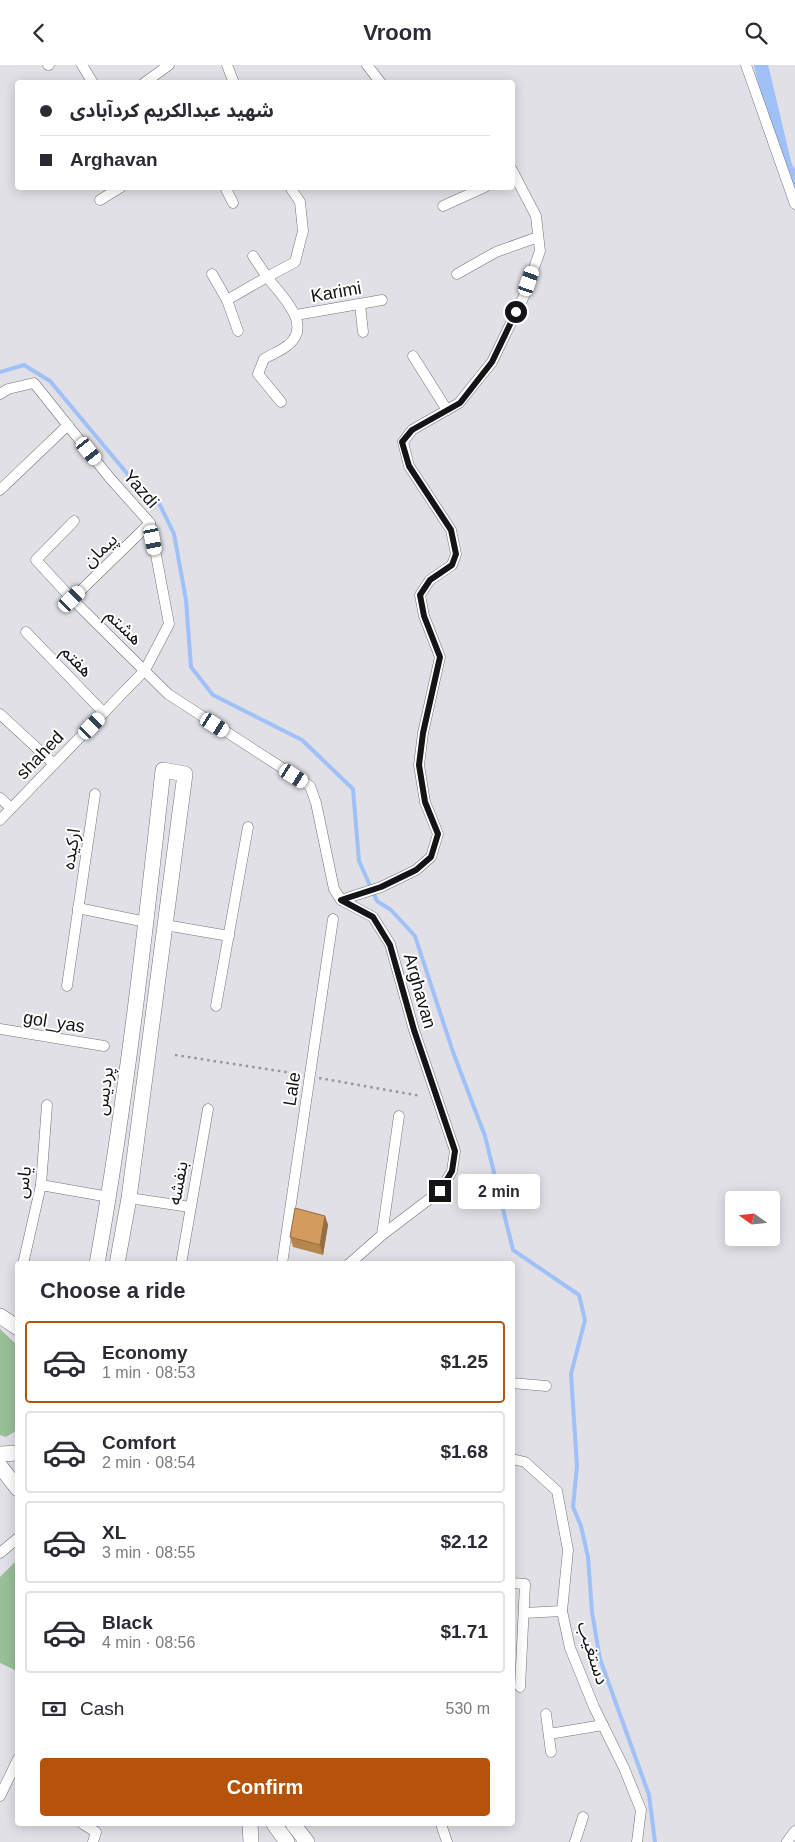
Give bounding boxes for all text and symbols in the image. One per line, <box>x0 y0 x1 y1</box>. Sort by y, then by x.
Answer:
icon: back <box>25 19 53 47</box>
icon: search <box>742 19 770 47</box>
text: Vroom <box>363 20 432 45</box>
text: شهید عبدالکریم کردآبادی <box>70 100 274 121</box>
text: Arghavan <box>70 149 158 170</box>
car <box>517 264 540 298</box>
street label: Karimi <box>309 278 363 306</box>
route start <box>505 301 527 323</box>
car <box>73 435 104 467</box>
street label: Yazdi <box>119 466 163 512</box>
car <box>142 524 163 556</box>
street label: پیمان <box>79 529 122 572</box>
car <box>55 583 88 615</box>
street label: هشتم <box>100 605 146 651</box>
street label: هفتم <box>55 641 97 683</box>
car <box>76 710 107 742</box>
car <box>198 711 231 739</box>
street label: shahed <box>12 727 68 783</box>
car <box>277 762 310 790</box>
street label: ارکیده <box>58 827 85 871</box>
street label: Arghavan <box>400 951 440 1031</box>
street label: gol_yas <box>22 1007 86 1038</box>
street label: پردیس <box>91 1065 118 1117</box>
street label: Lale <box>279 1071 305 1107</box>
street label: بنفشه <box>164 1160 192 1206</box>
street label: یاس <box>11 1164 36 1200</box>
callout: 2 min <box>458 1173 540 1209</box>
route end <box>429 1180 451 1202</box>
text: 2 min <box>478 1183 520 1200</box>
north arrow <box>725 1191 780 1246</box>
map controls <box>725 1191 780 1246</box>
text: Choose a ride <box>40 1278 185 1303</box>
icon: car <box>42 1340 87 1385</box>
text: Economy <box>102 1342 188 1363</box>
text: $1.25 <box>440 1351 488 1372</box>
text: 1 min · 08:53 <box>102 1364 195 1381</box>
icon: car <box>42 1430 87 1475</box>
text: Comfort <box>102 1432 176 1453</box>
text: $1.68 <box>440 1441 488 1462</box>
text: 2 min · 08:54 <box>102 1454 195 1471</box>
icon: car <box>42 1520 87 1565</box>
text: XL <box>102 1522 126 1543</box>
text: $2.12 <box>440 1531 488 1552</box>
text: 3 min · 08:55 <box>102 1544 195 1561</box>
icon: car <box>42 1610 87 1655</box>
text: Black <box>102 1612 153 1633</box>
street label: دستغیب <box>573 1619 613 1687</box>
text: $1.71 <box>440 1621 488 1642</box>
text: 4 min · 08:56 <box>102 1634 195 1651</box>
icon: cash <box>40 1695 68 1723</box>
text: Cash <box>80 1698 124 1719</box>
text: 530 m <box>446 1700 490 1717</box>
button: Confirm <box>40 1758 490 1816</box>

